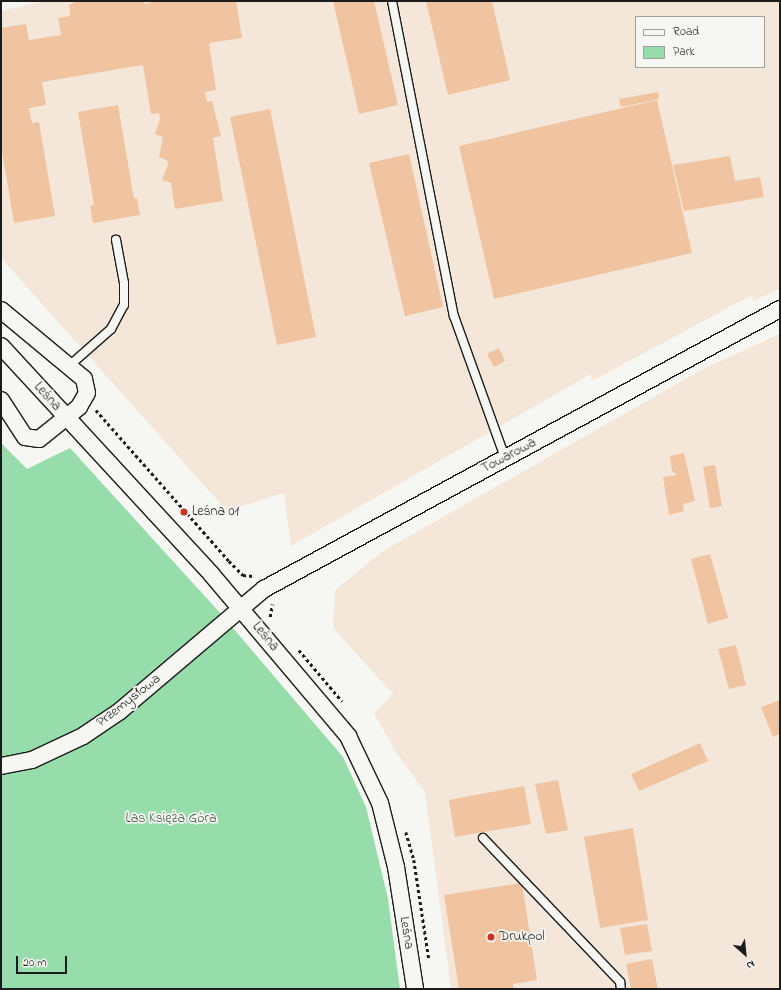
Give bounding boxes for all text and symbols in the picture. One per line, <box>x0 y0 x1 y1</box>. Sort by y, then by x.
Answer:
legend <box>635 16 765 68</box>
text: Road <box>673 23 699 41</box>
text: Park <box>673 43 695 61</box>
street label: Leśna <box>30 379 64 415</box>
street label: Towarowa <box>479 435 539 477</box>
place label: Leśna 01 <box>192 504 239 520</box>
marker: Leśna 01 <box>179 507 189 517</box>
street label: Leśna <box>248 619 282 655</box>
street label: Przemysłowa <box>94 671 164 731</box>
park label: Las Księża Góra <box>126 811 216 827</box>
street label: Leśna <box>395 915 417 951</box>
place label: Drukpol <box>499 929 545 945</box>
marker: Drukpol <box>486 932 496 942</box>
north arrow <box>725 934 765 974</box>
scale bar <box>18 948 69 974</box>
text: 20 m <box>23 954 46 972</box>
text: N <box>744 956 757 974</box>

